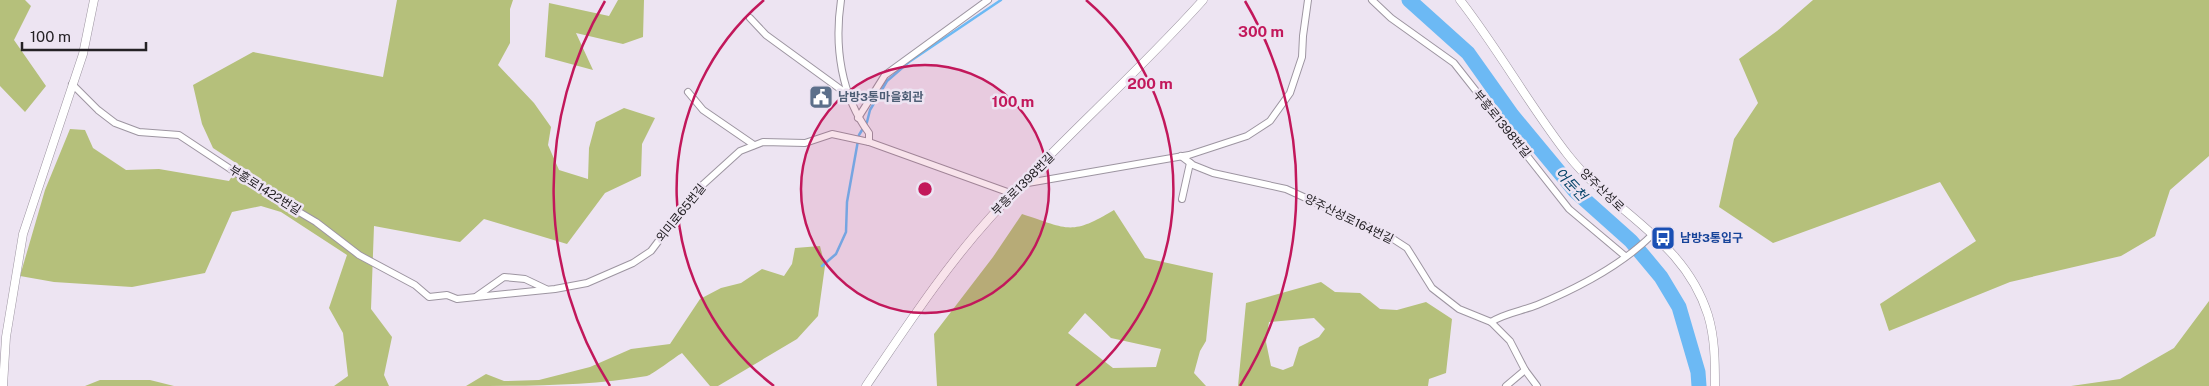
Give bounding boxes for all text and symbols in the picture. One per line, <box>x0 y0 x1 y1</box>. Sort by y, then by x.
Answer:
scale bar <box>22 20 146 52</box>
text: 300 m <box>1238 23 1284 40</box>
text: 100 m <box>30 28 71 45</box>
text: 200 m <box>1127 75 1173 92</box>
public building icon: 남방3통마을회관 <box>808 84 834 110</box>
street label: 부흥로1398번길 <box>1471 87 1533 161</box>
place label: 남방3통마을회관 <box>838 90 923 104</box>
text: 100 m <box>992 93 1034 110</box>
street label: 부흥로1398번길 <box>989 150 1057 218</box>
street label: 부흥로1422번길 <box>227 162 303 218</box>
water label: 어둔천 <box>1552 164 1591 204</box>
street label: 양주산성로 <box>1577 166 1627 214</box>
centre of rings <box>916 180 934 198</box>
street label: 외미로65번길 <box>653 181 709 245</box>
street label: 양주산성로164번길 <box>1302 191 1396 247</box>
bus stop icon: 남방3통입구 <box>1650 225 1676 251</box>
place label: 남방3통입구 <box>1680 231 1743 245</box>

